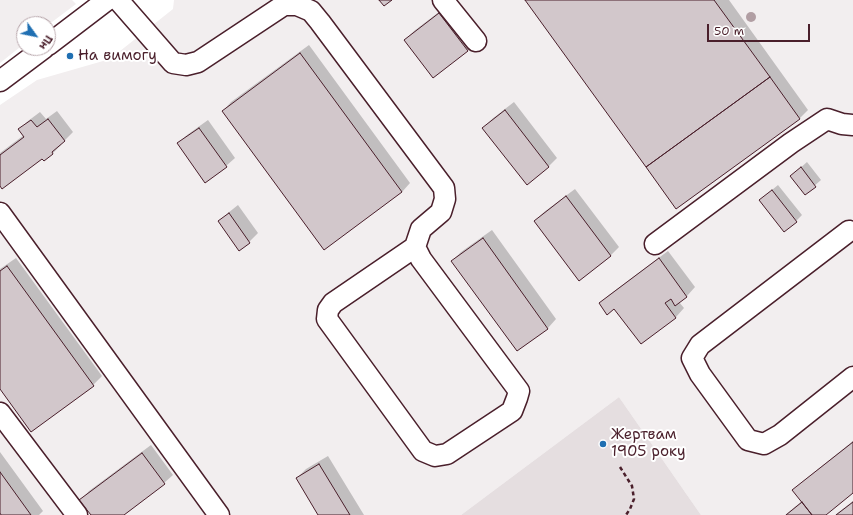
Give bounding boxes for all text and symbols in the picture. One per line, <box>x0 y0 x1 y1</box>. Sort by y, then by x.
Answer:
north arrow <box>16 16 56 56</box>
scale bar <box>709 16 812 42</box>
text: 50 m <box>714 23 744 39</box>
text: Пн <box>35 32 56 52</box>
place label: На вимогу <box>78 47 157 65</box>
marker: На вимогу <box>65 51 75 61</box>
place label: Жертвам 1905 року <box>611 426 686 461</box>
marker: Жертвам 1905 року <box>598 439 608 449</box>

